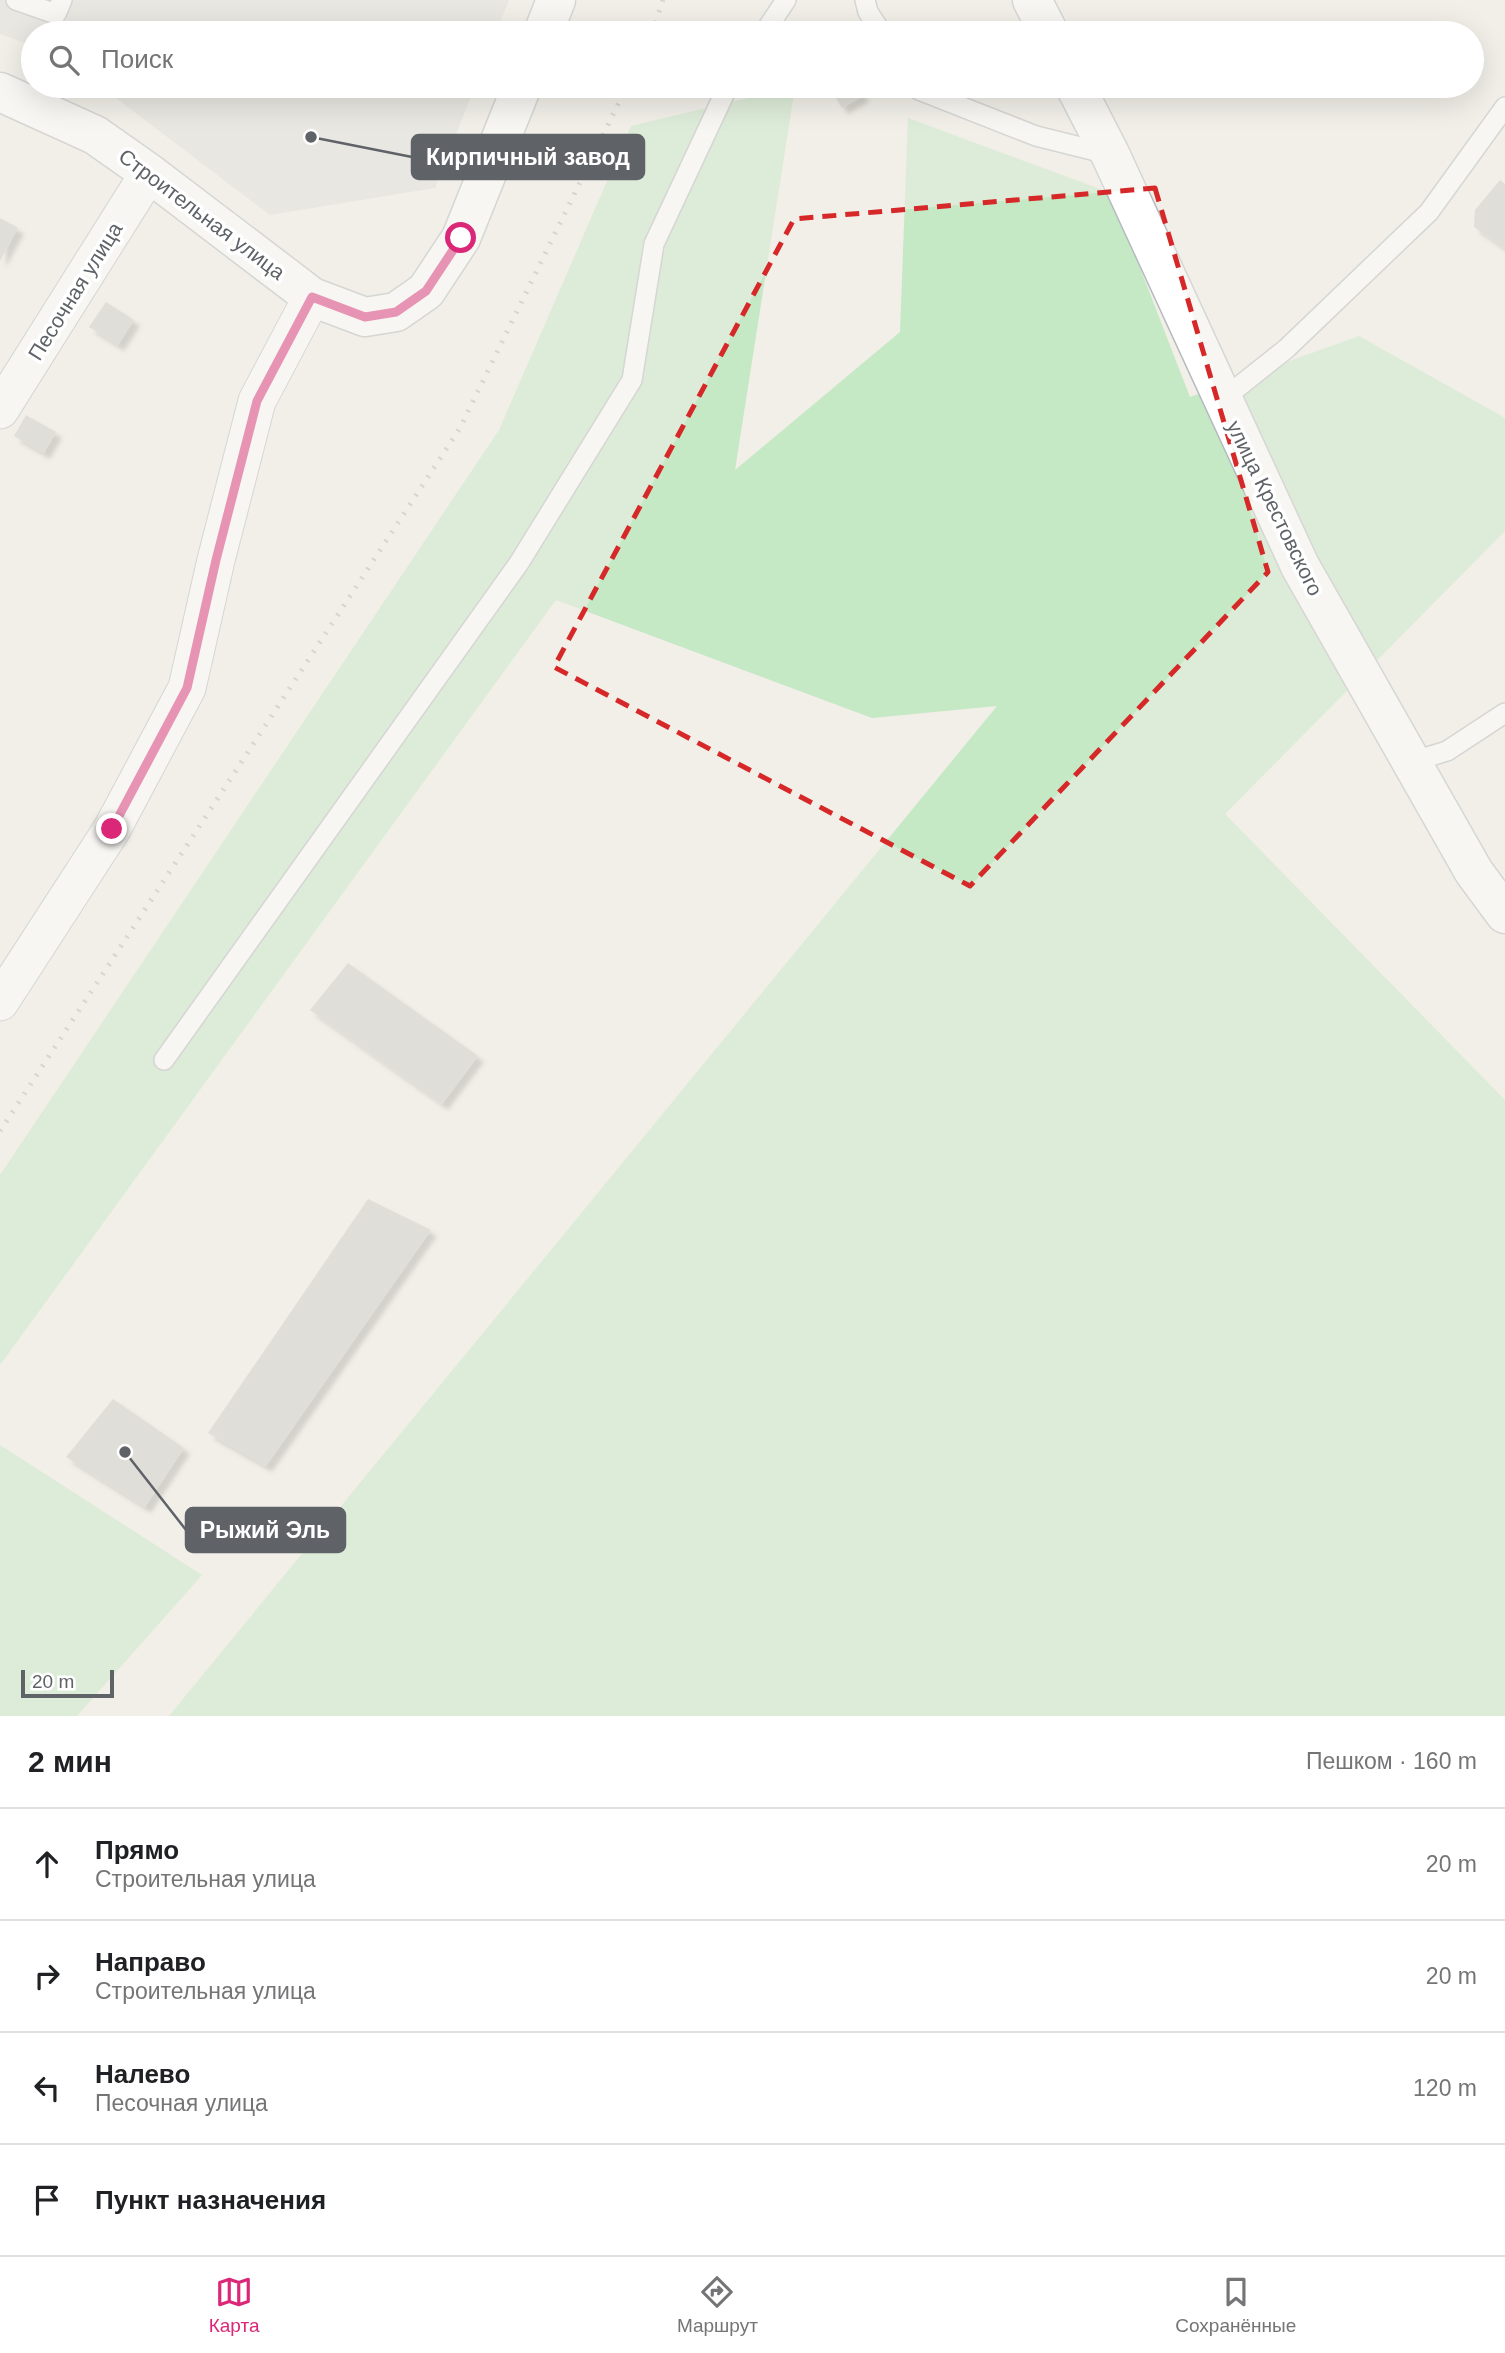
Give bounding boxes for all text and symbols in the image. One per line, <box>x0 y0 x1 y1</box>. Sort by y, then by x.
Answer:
search box <box>21 21 1484 98</box>
icon: search <box>45 41 83 79</box>
text: Поиск <box>101 44 173 74</box>
callout: Кирпичный завод <box>412 135 644 179</box>
street label: Строительная улица <box>115 144 290 284</box>
text: Кирпичный завод <box>426 144 630 170</box>
street label: Песочная улица <box>23 218 127 364</box>
route start <box>445 222 476 253</box>
street label: улица Крестовского <box>1223 417 1327 599</box>
route end <box>96 813 127 844</box>
callout: Рыжий Эль <box>186 1508 345 1552</box>
text: Рыжий Эль <box>200 1517 330 1543</box>
scale bar <box>21 1667 114 1699</box>
text: 20 m <box>32 1671 74 1692</box>
text: 2 мин <box>28 1745 112 1778</box>
text: Пешком · 160 m <box>1306 1748 1477 1774</box>
text: Прямо <box>95 1835 179 1865</box>
icon: ahead <box>28 1845 66 1883</box>
text: 20 m <box>1426 1851 1477 1877</box>
text: Строительная улица <box>95 1866 316 1892</box>
text: Направо <box>95 1947 206 1977</box>
icon: right <box>28 1957 66 1995</box>
text: 20 m <box>1426 1963 1477 1989</box>
text: Строительная улица <box>95 1978 316 2004</box>
text: Налево <box>95 2059 190 2089</box>
icon: left <box>28 2069 66 2107</box>
text: 120 m <box>1413 2075 1477 2101</box>
text: Песочная улица <box>95 2090 268 2116</box>
icon: arrive <box>28 2181 66 2219</box>
text: Пункт назначения <box>95 2185 326 2215</box>
tab: Карта <box>209 2273 260 2337</box>
tab: Маршрут <box>677 2273 758 2337</box>
tab: Сохранённые <box>1175 2273 1296 2337</box>

